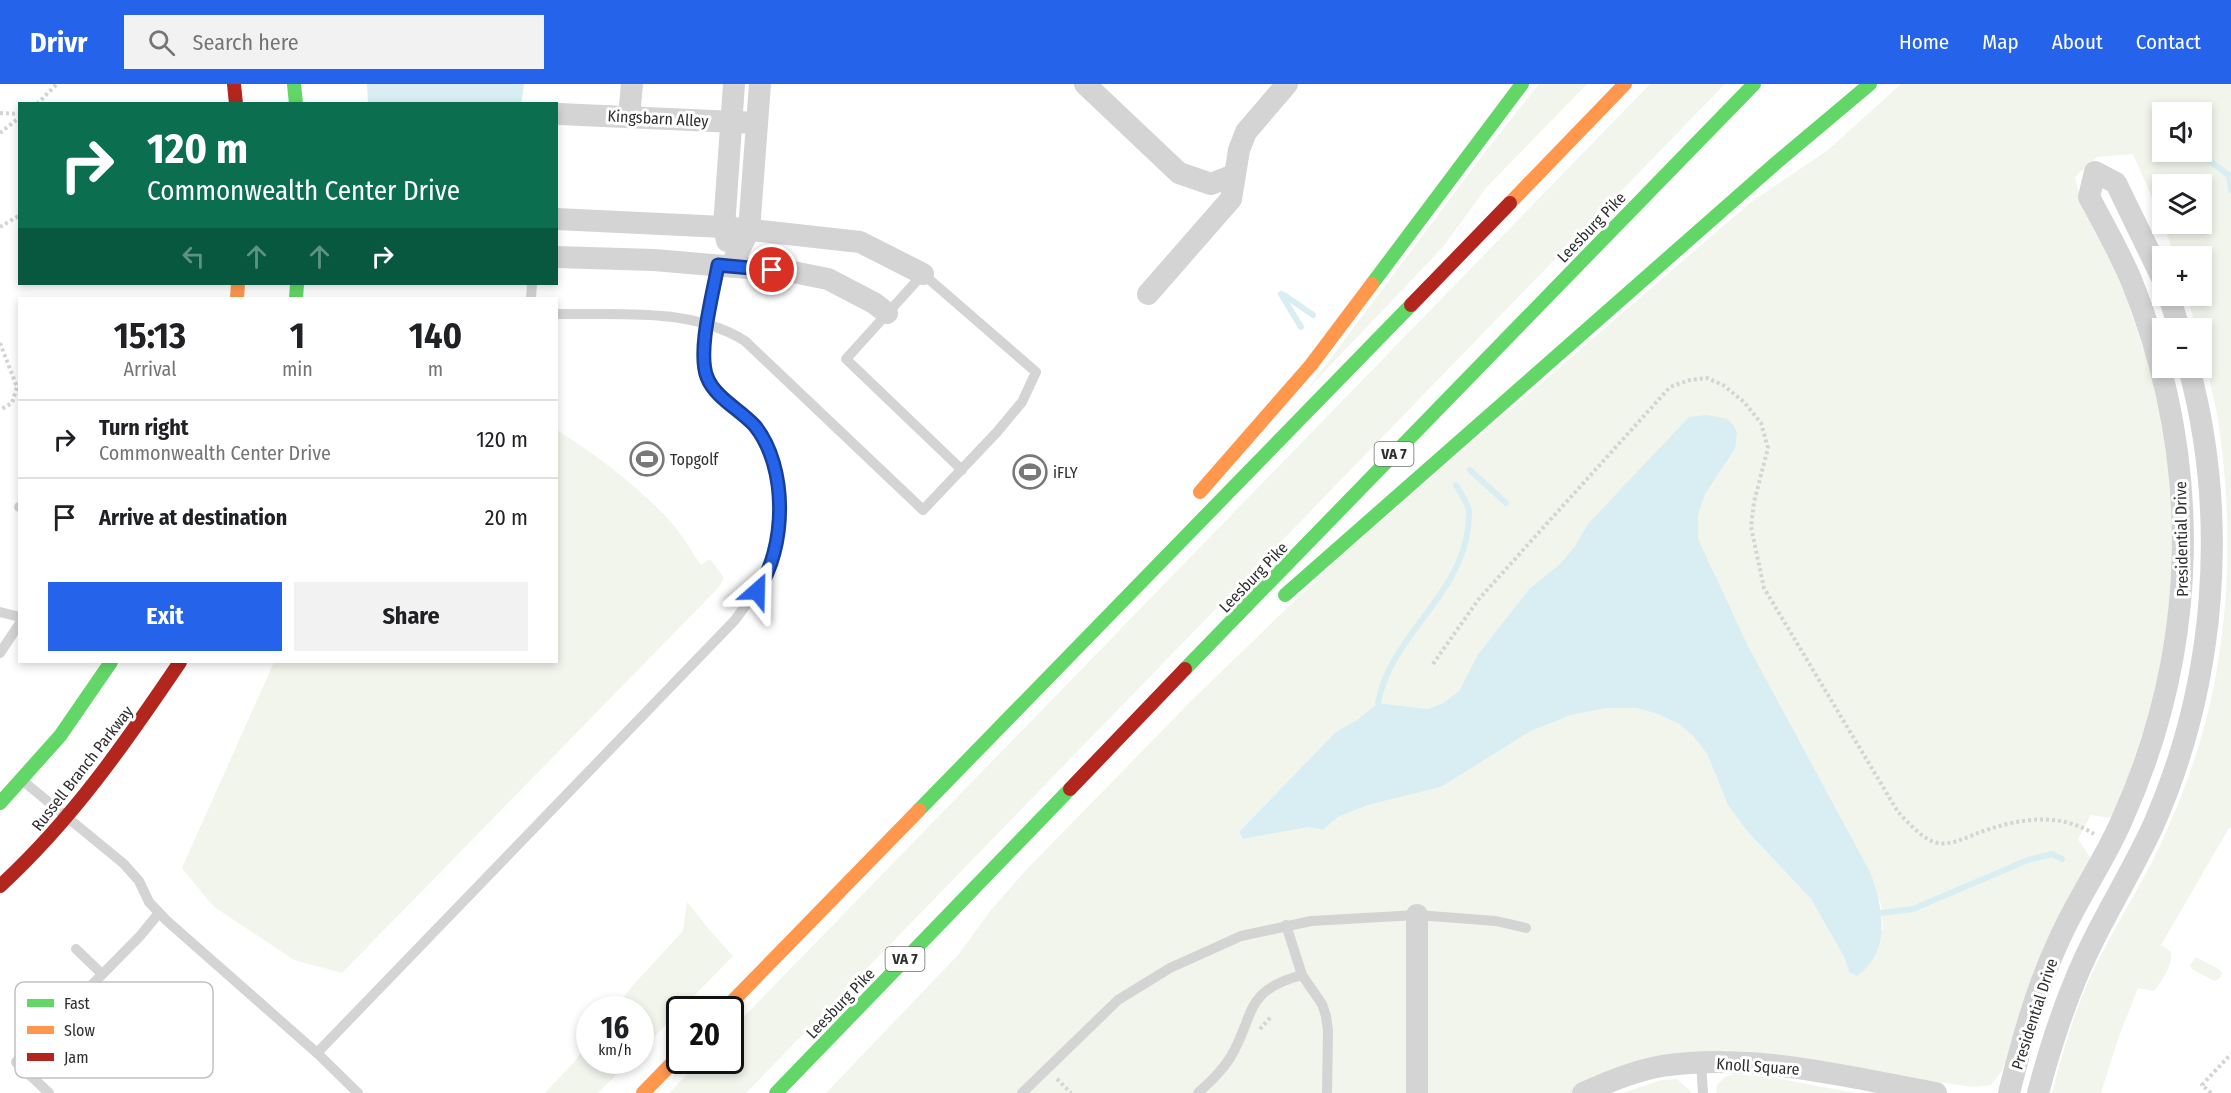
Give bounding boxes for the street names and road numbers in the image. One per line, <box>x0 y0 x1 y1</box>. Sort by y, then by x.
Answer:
street label: Kingsbarn Alley <box>607 106 710 131</box>
street label: Leesburg Pike <box>1553 188 1630 267</box>
road number: VA 7 <box>1374 442 1414 466</box>
street label: Presidential Drive <box>2171 481 2192 597</box>
street label: Leesburg Pike <box>1215 538 1292 617</box>
street label: Russell Branch Parkway <box>28 701 138 835</box>
road number: VA 7 <box>886 947 924 971</box>
street label: Presidential Drive <box>2008 956 2061 1072</box>
street label: Leesburg Pike <box>802 964 879 1043</box>
street label: Knoll Square <box>1716 1054 1800 1079</box>

